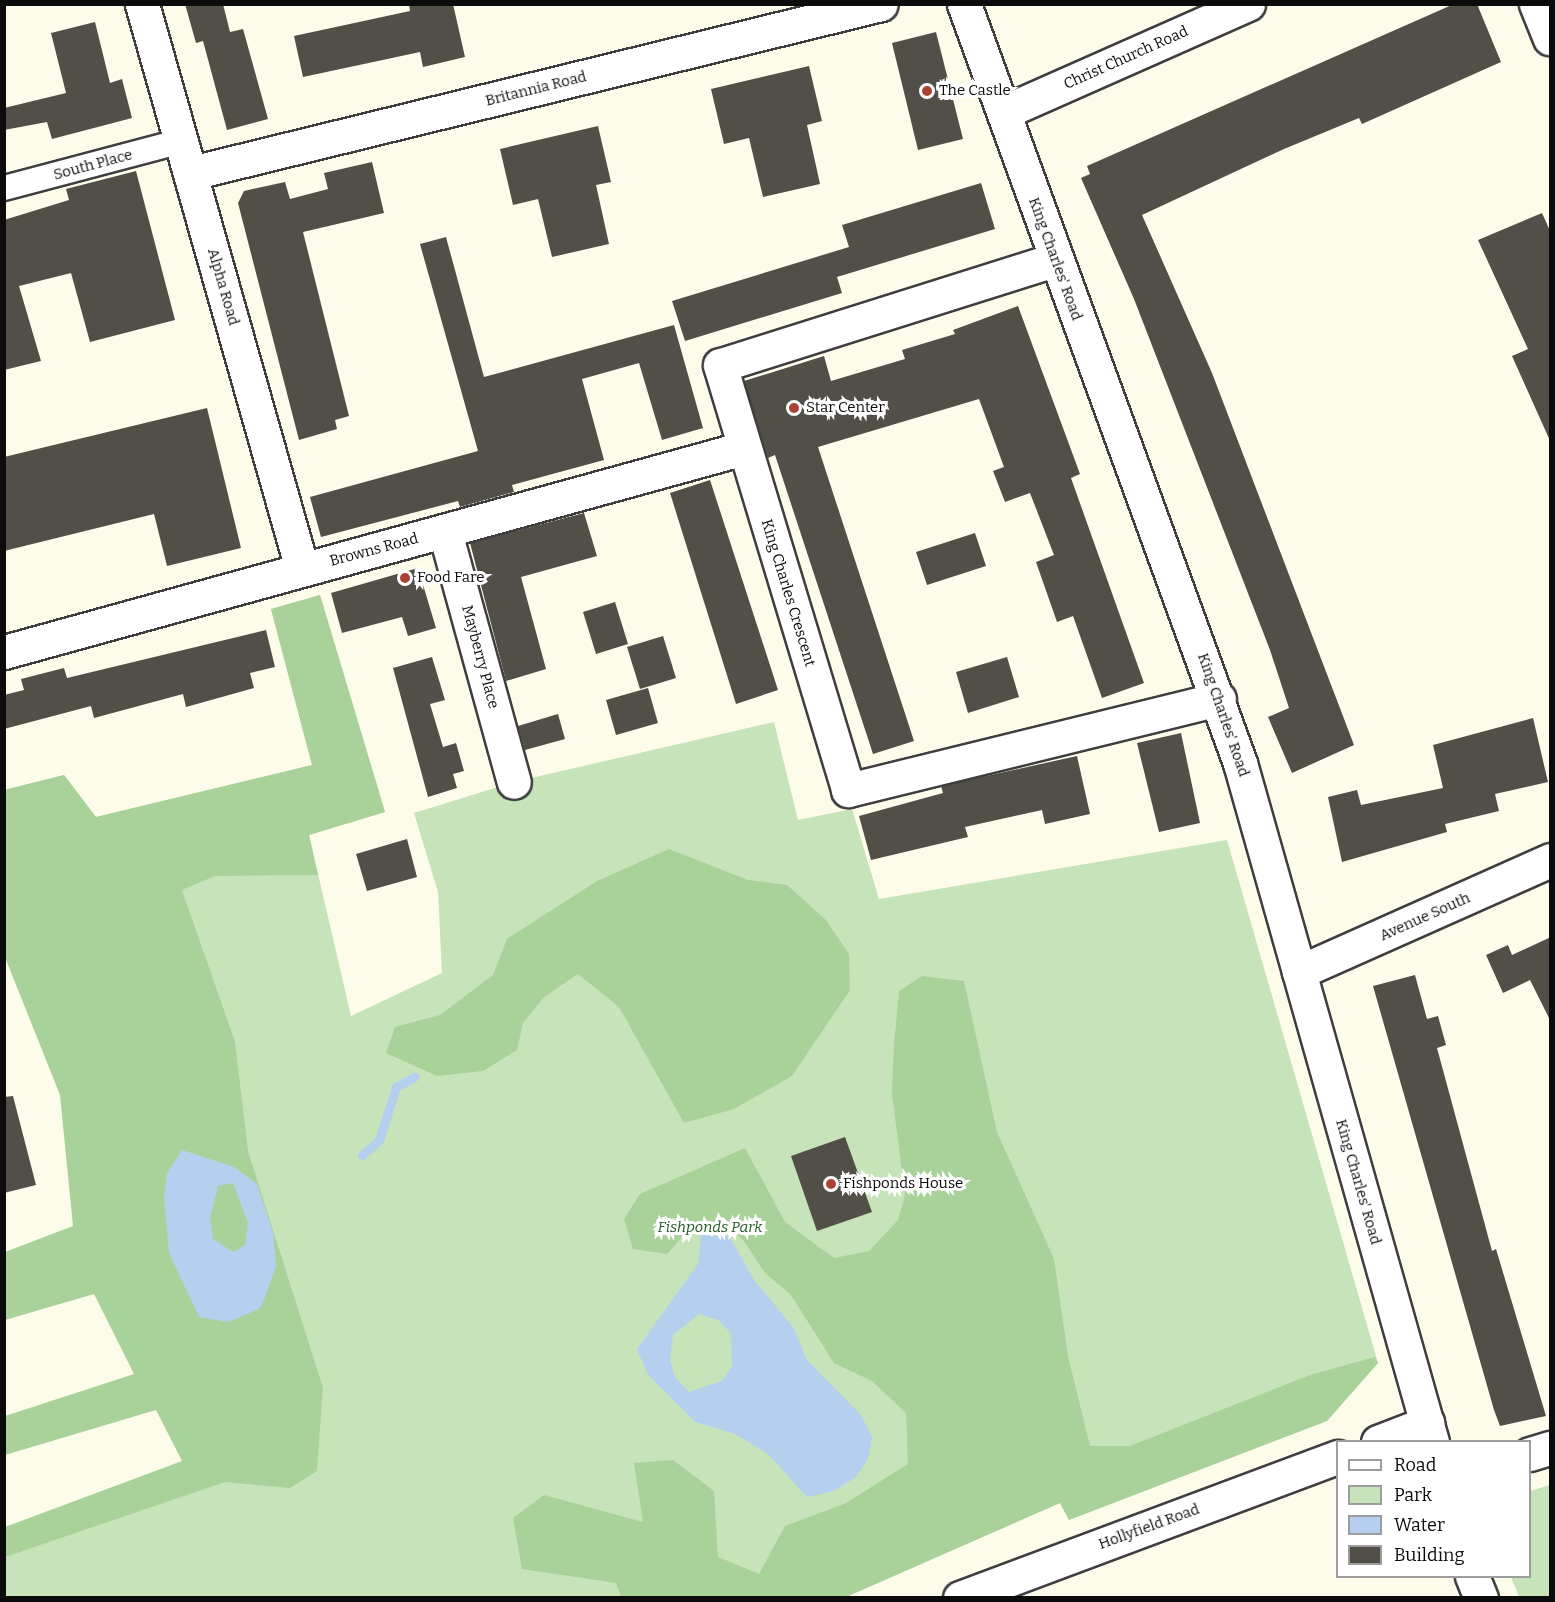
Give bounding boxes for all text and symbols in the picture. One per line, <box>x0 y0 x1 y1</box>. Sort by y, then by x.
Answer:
street label: Christ Church Road <box>1061 22 1191 94</box>
street label: Britannia Road <box>484 68 588 110</box>
place label: The Castle <box>939 82 1011 100</box>
marker: The Castle <box>920 84 934 98</box>
street label: South Place <box>52 146 134 184</box>
street label: King Charles' Road <box>1024 195 1086 323</box>
street label: Alpha Road <box>203 246 243 328</box>
place label: Star Center <box>806 399 885 417</box>
marker: Star Center <box>787 401 801 415</box>
street label: King Charles Crescent <box>757 517 819 669</box>
street label: Browns Road <box>328 530 420 570</box>
place label: Food Fare <box>417 569 485 587</box>
marker: Food Fare <box>398 571 412 585</box>
street label: Mayberry Place <box>458 603 502 711</box>
street label: King Charles' Road <box>1193 651 1253 779</box>
street label: Avenue South <box>1377 889 1473 945</box>
street label: King Charles' Road <box>1331 1117 1385 1247</box>
place label: Fishponds House <box>843 1175 963 1193</box>
marker: Fishponds House <box>824 1177 838 1191</box>
park label: Fishponds Park <box>658 1219 762 1237</box>
legend <box>1336 1440 1531 1578</box>
text: Road <box>1394 1454 1436 1476</box>
text: Park <box>1394 1484 1432 1506</box>
street label: Hollyfield Road <box>1096 1500 1202 1554</box>
text: Water <box>1394 1514 1445 1536</box>
text: Building <box>1394 1544 1465 1566</box>

